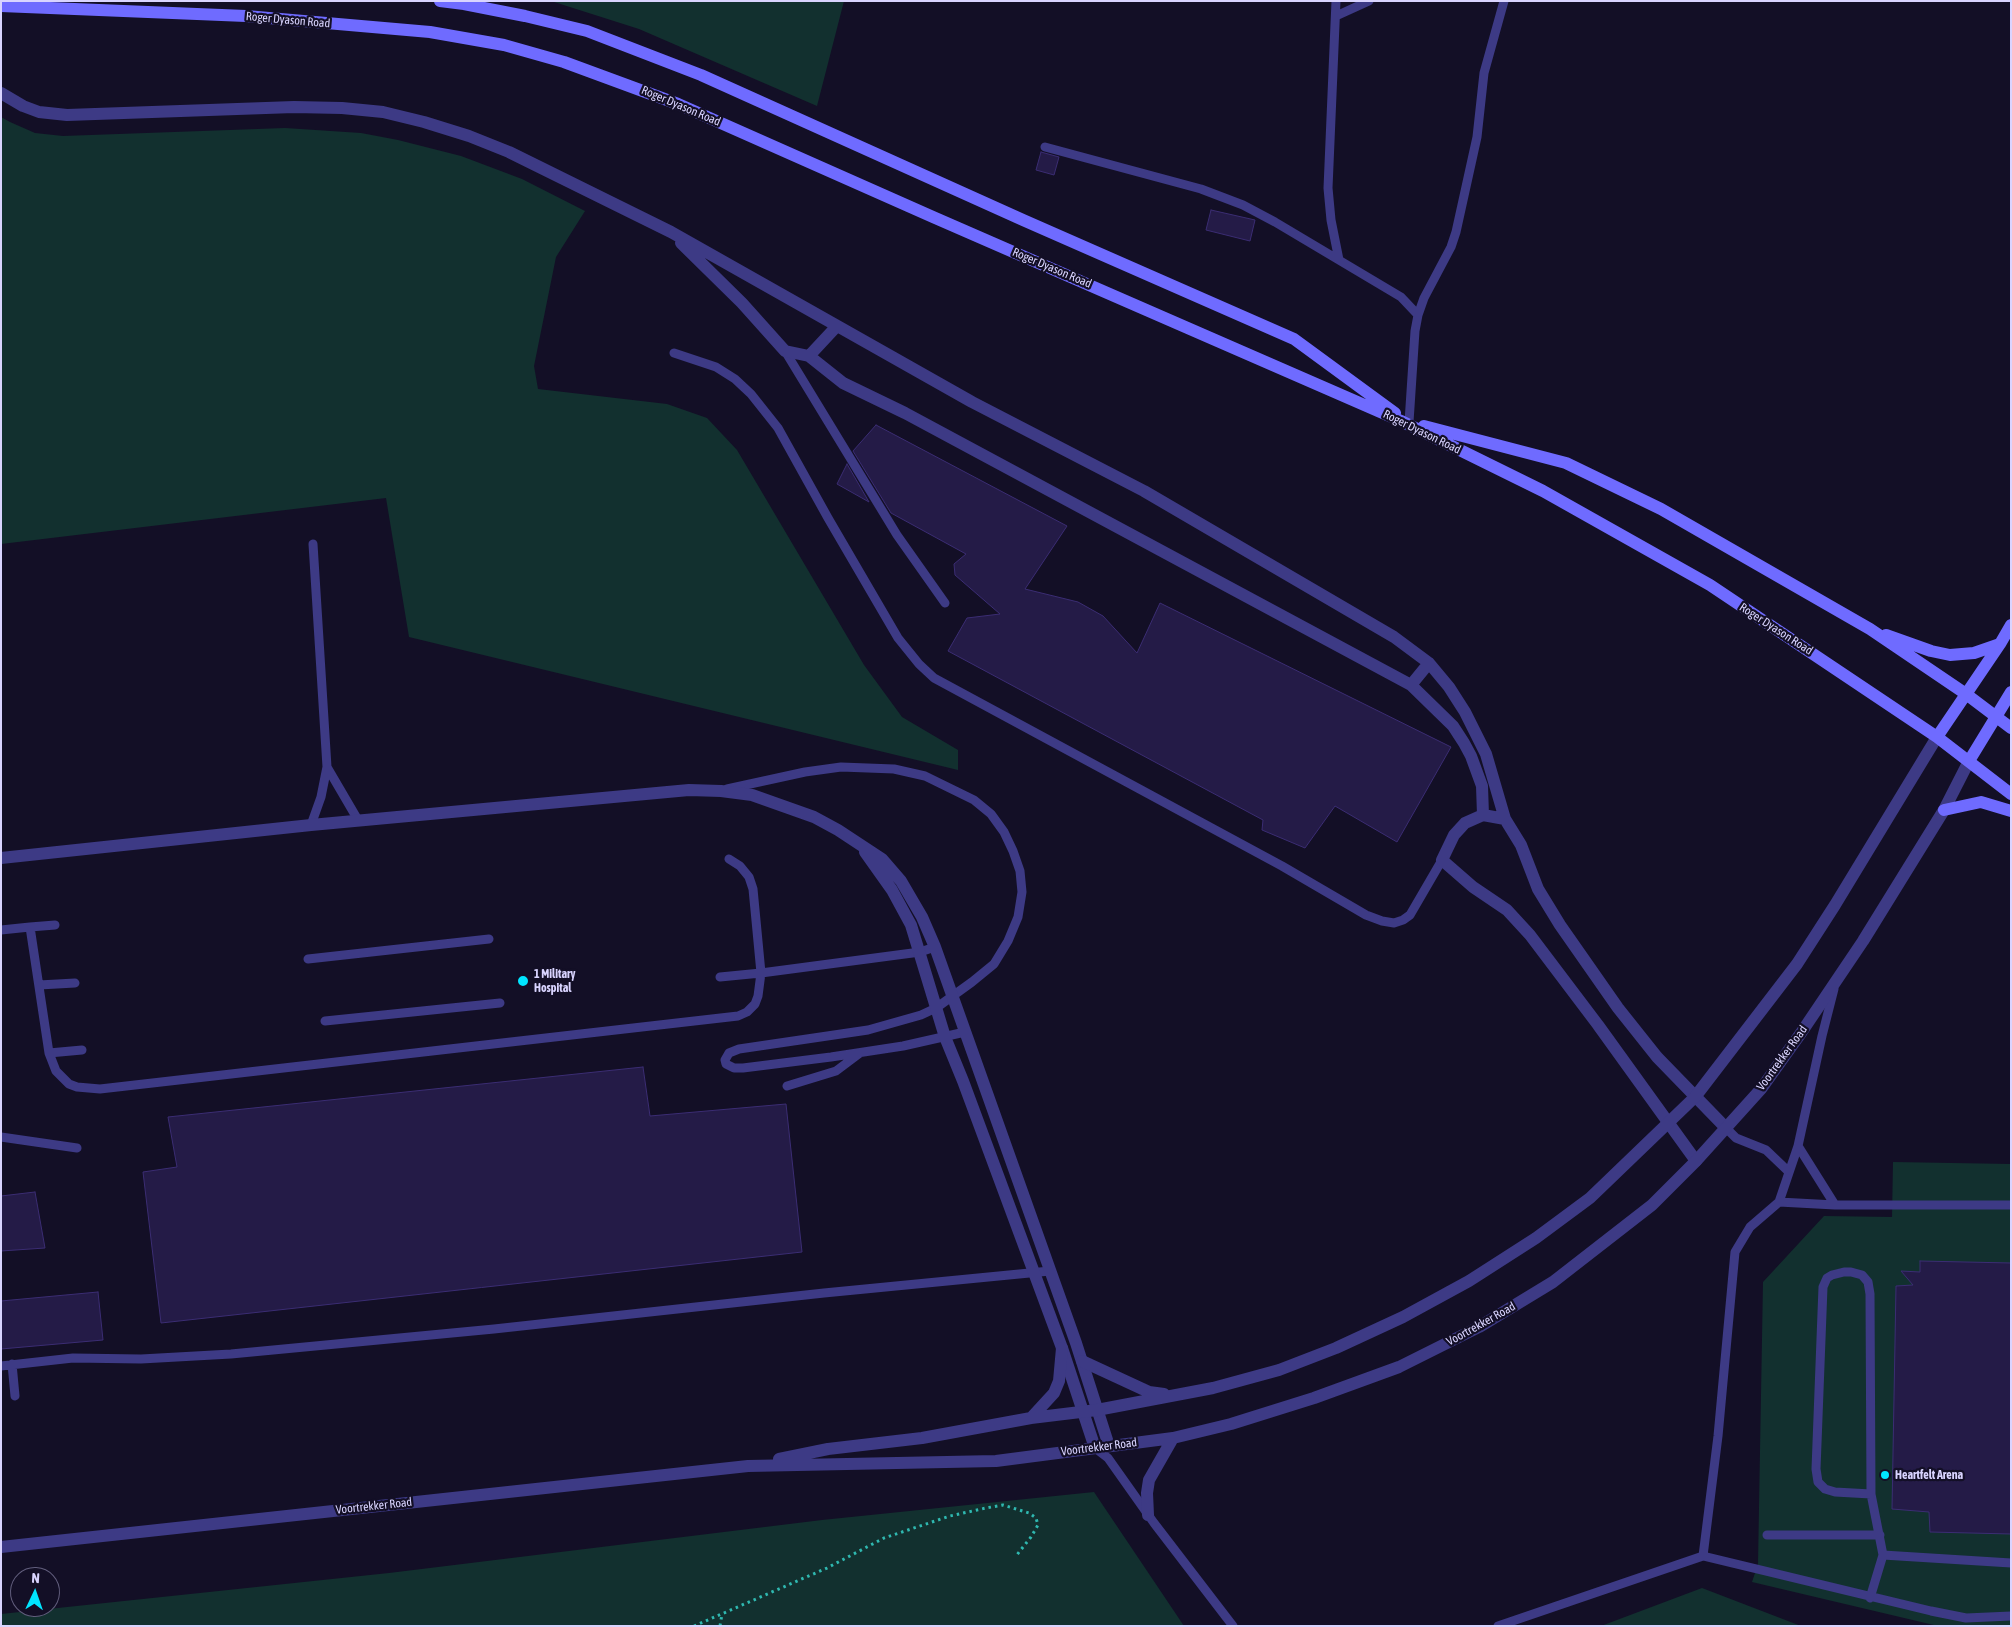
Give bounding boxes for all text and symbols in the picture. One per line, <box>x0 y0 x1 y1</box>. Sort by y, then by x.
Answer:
street label: Roger Dyason Road <box>245 9 331 31</box>
street label: Roger Dyason Road <box>639 83 723 129</box>
street label: Roger Dyason Road <box>1010 245 1094 291</box>
street label: Roger Dyason Road <box>1381 407 1463 457</box>
street label: Roger Dyason Road <box>1737 600 1815 658</box>
place label: 1 Military Hospital <box>534 967 576 995</box>
marker: 1 Military Hospital <box>516 974 530 988</box>
street label: Voortrekker Road <box>1754 1023 1810 1093</box>
street label: Voortrekker Road <box>1444 1299 1518 1349</box>
street label: Voortrekker Road <box>1060 1435 1138 1459</box>
place label: Heartfelt Arena <box>1895 1468 1963 1482</box>
marker: Heartfelt Arena <box>1879 1469 1891 1481</box>
street label: Voortrekker Road <box>335 1495 413 1517</box>
north arrow <box>10 1567 60 1617</box>
text: N <box>31 1570 40 1586</box>

